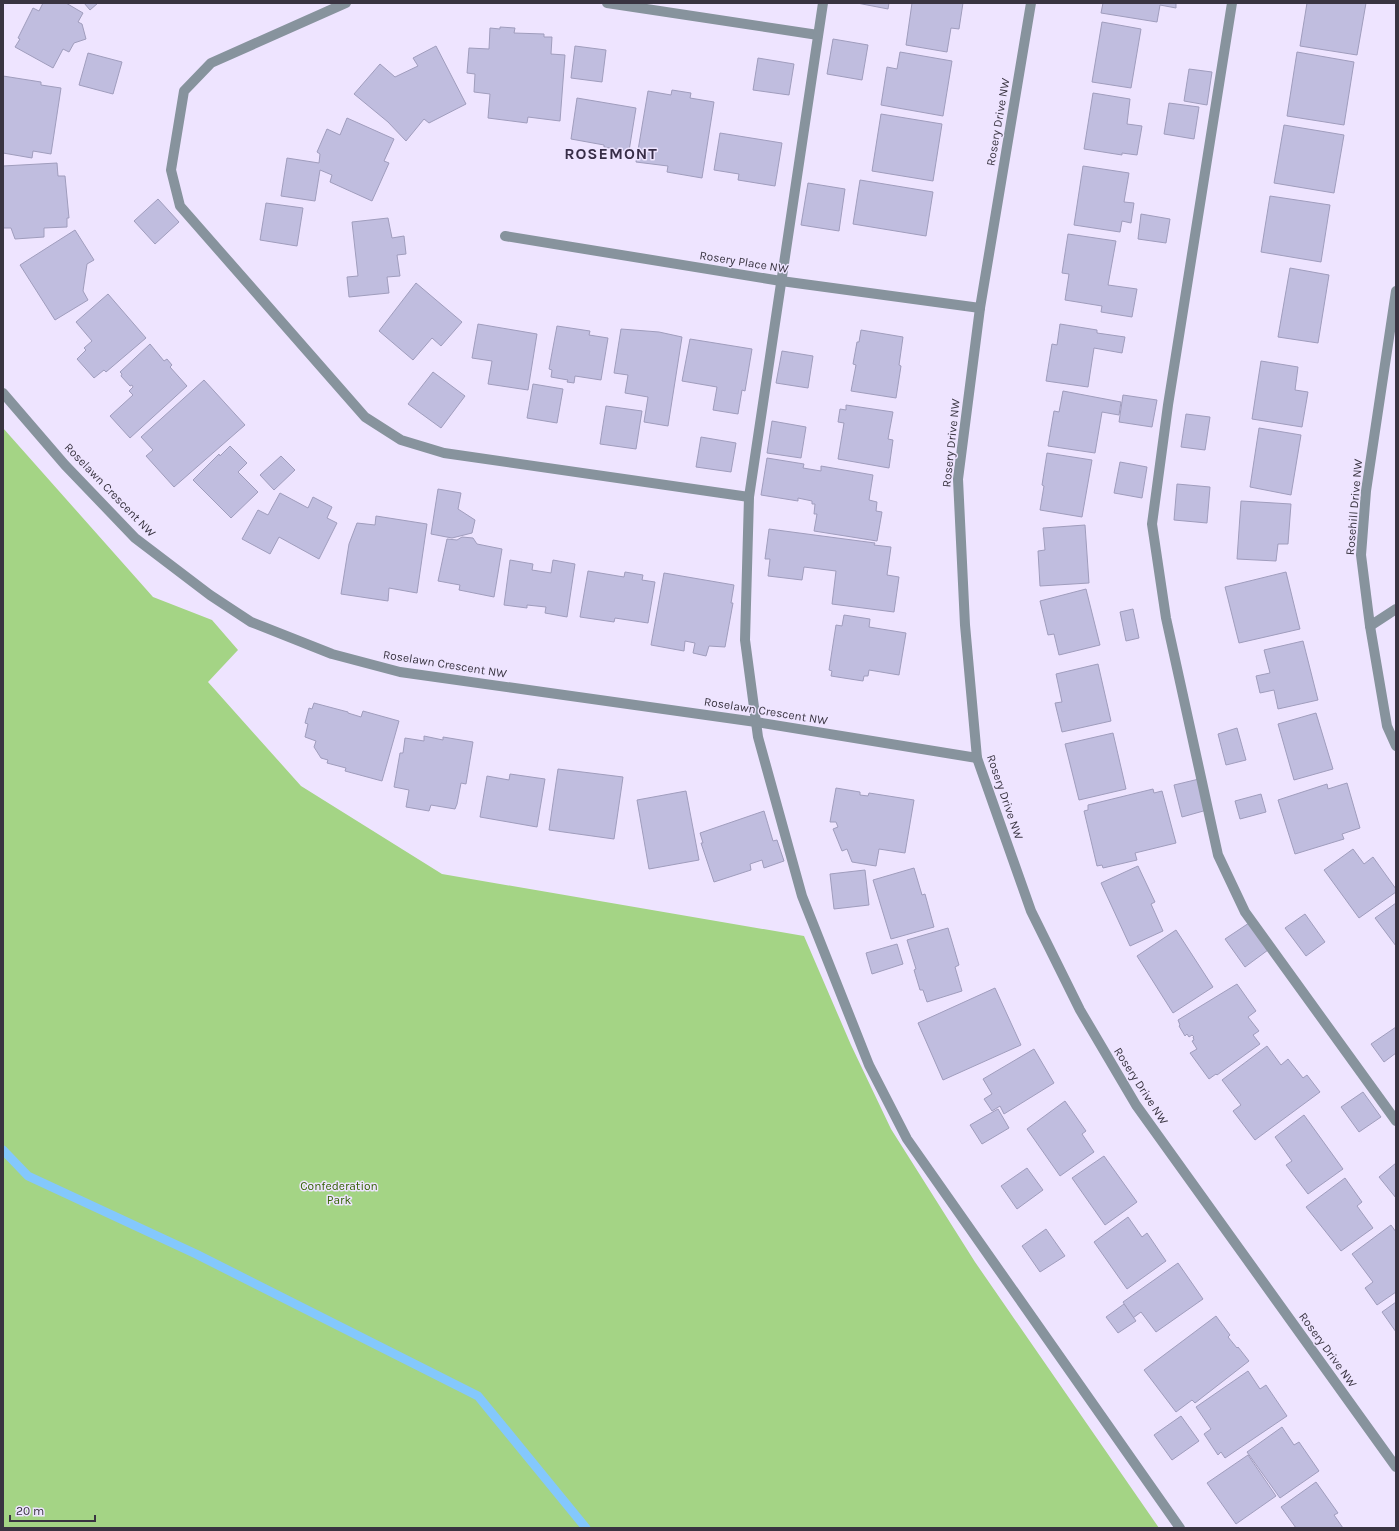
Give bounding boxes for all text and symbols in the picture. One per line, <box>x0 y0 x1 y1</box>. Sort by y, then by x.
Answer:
street label: Rosery Drive NW <box>983 77 1013 167</box>
district label: ROSEMONT <box>564 144 658 163</box>
street label: Rosery Place NW <box>699 248 790 276</box>
street label: Rosery Drive NW <box>939 398 963 488</box>
street label: Roselawn Crescent NW <box>61 440 159 540</box>
street label: Rosehill Drive NW <box>1343 458 1365 556</box>
street label: Roselawn Crescent NW <box>382 647 508 681</box>
street label: Roselawn Crescent NW <box>703 694 829 728</box>
street label: Rosery Drive NW <box>984 753 1026 842</box>
street label: Rosery Drive NW <box>1111 1045 1171 1127</box>
park label: Confederation Park <box>300 1179 378 1207</box>
street label: Rosery Drive NW <box>1296 1310 1360 1390</box>
scale bar <box>10 1497 95 1523</box>
text: 20 m <box>16 1504 44 1518</box>

